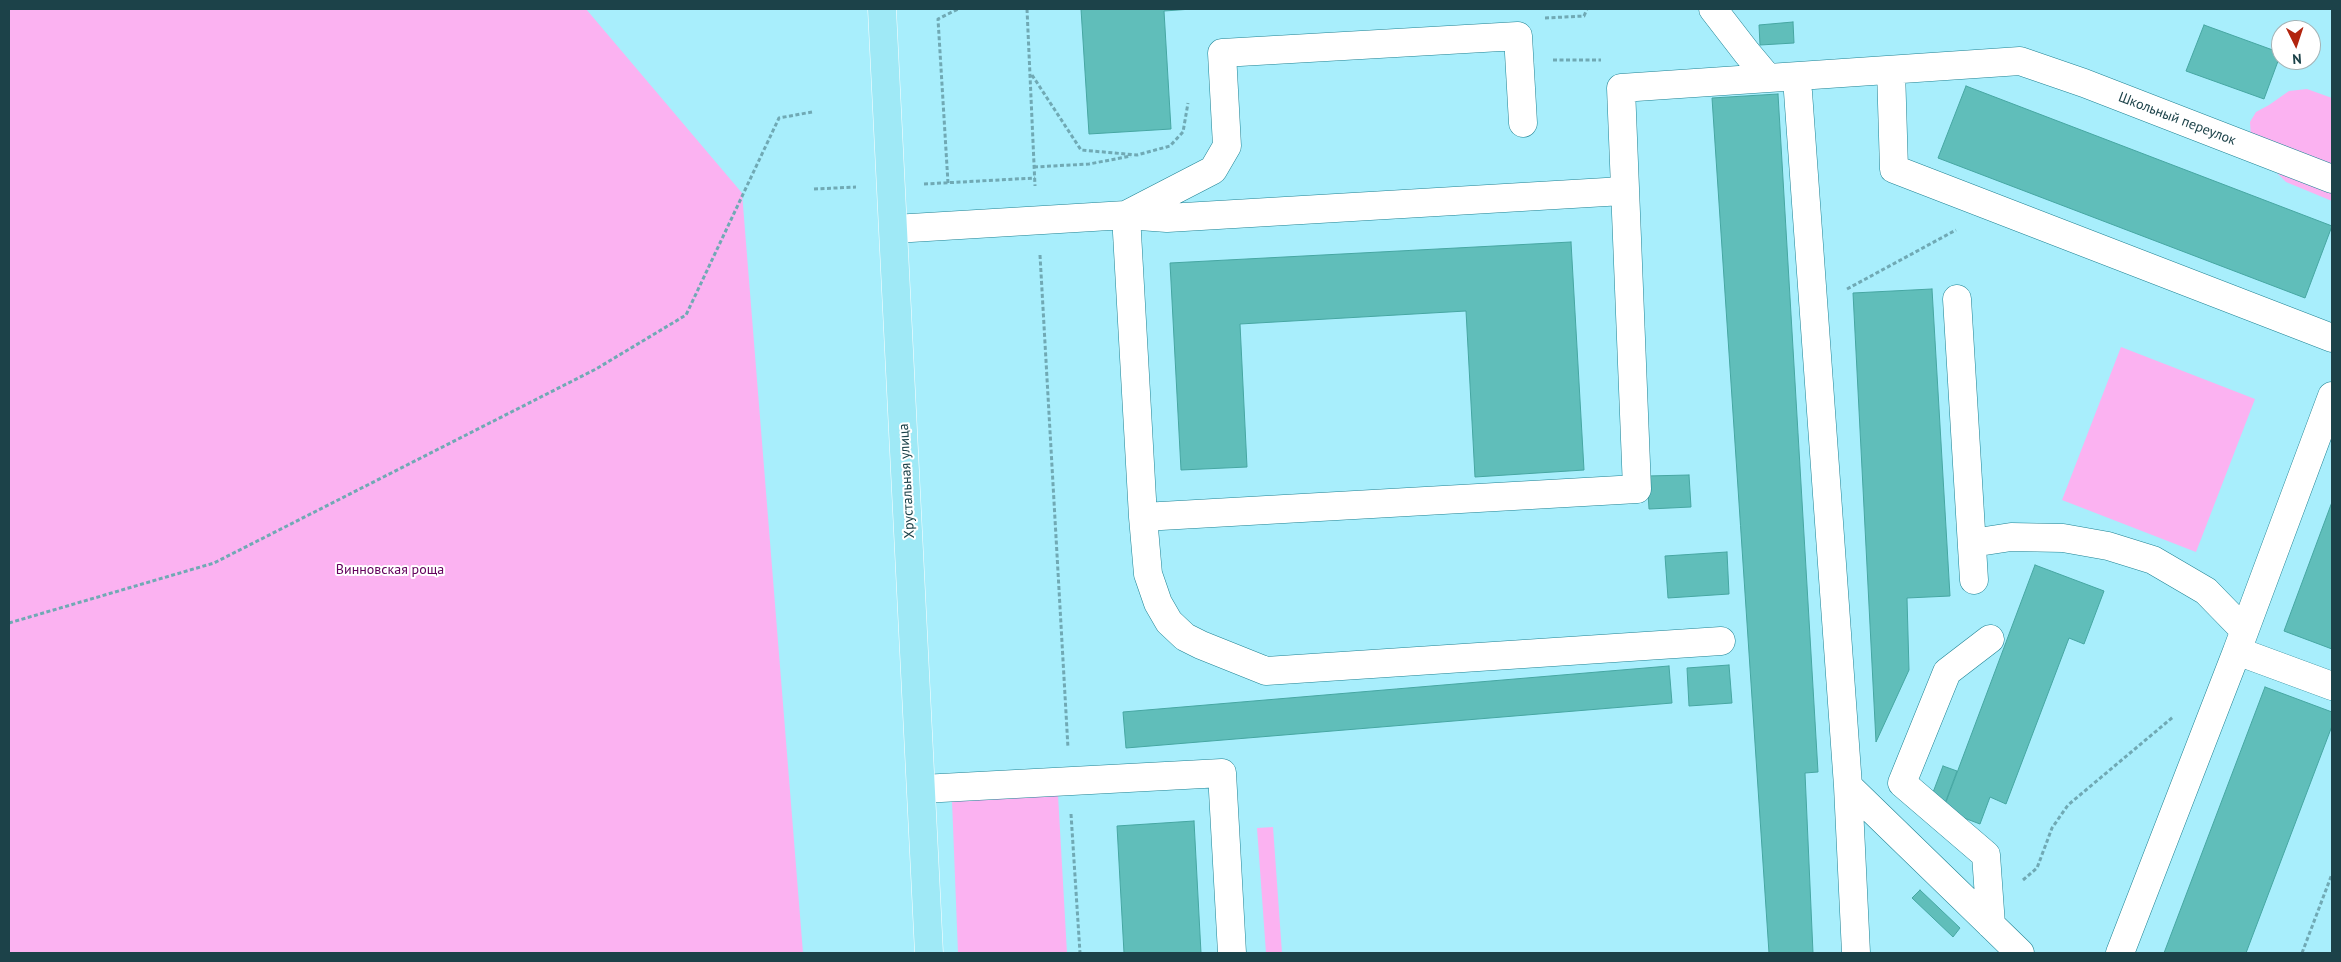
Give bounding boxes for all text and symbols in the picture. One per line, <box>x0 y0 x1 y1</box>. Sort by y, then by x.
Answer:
north arrow <box>2271 20 2321 70</box>
text: N <box>2292 50 2302 68</box>
street label: Школьный переулок <box>2116 89 2238 149</box>
street label: Хрустальная улица <box>896 423 918 539</box>
park label: Винновская роща <box>336 562 444 578</box>

